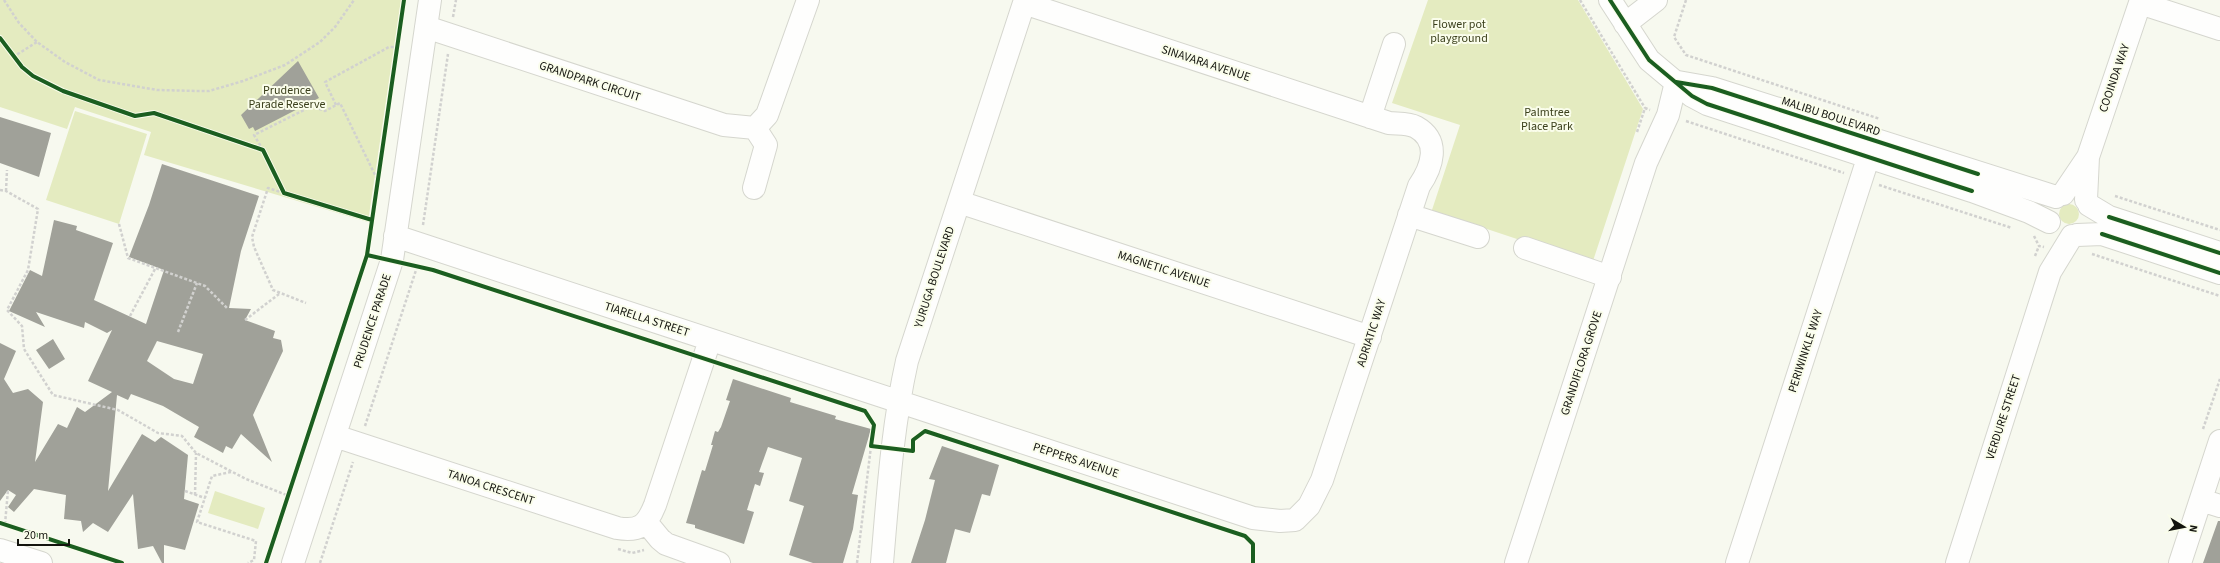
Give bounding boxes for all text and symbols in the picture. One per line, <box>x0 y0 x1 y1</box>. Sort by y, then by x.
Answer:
park label: Flower pot playground <box>1430 16 1488 47</box>
street label: SINAVARA AVENUE <box>1159 41 1253 86</box>
street label: COOINDA WAY <box>2095 42 2134 115</box>
street label: GRANDPARK CIRCUIT <box>537 57 643 106</box>
park label: Prudence Parade Reserve <box>249 82 325 113</box>
street label: MALIBU BOULEVARD <box>1779 92 1882 140</box>
park label: Palmtree Place Park <box>1521 104 1573 135</box>
street label: YURUGA BOULEVARD <box>910 224 959 331</box>
street label: MAGNETIC AVENUE <box>1116 247 1212 292</box>
street label: PRUDENCE PARADE <box>349 272 396 370</box>
street label: ADRIATIC WAY <box>1353 297 1390 369</box>
street label: TIARELLA STREET <box>602 298 692 341</box>
street label: PERIWINKLE WAY <box>1784 307 1827 395</box>
street label: GRANDIFLORA GROVE <box>1557 309 1606 417</box>
street label: VERDURE STREET <box>1982 372 2025 462</box>
street label: PEPPERS AVENUE <box>1031 439 1121 482</box>
street label: TANOA CRESCENT <box>445 465 537 510</box>
north arrow <box>2164 507 2204 547</box>
scale bar <box>18 521 69 547</box>
text: N <box>2185 524 2201 534</box>
text: 20 m <box>24 527 48 544</box>

